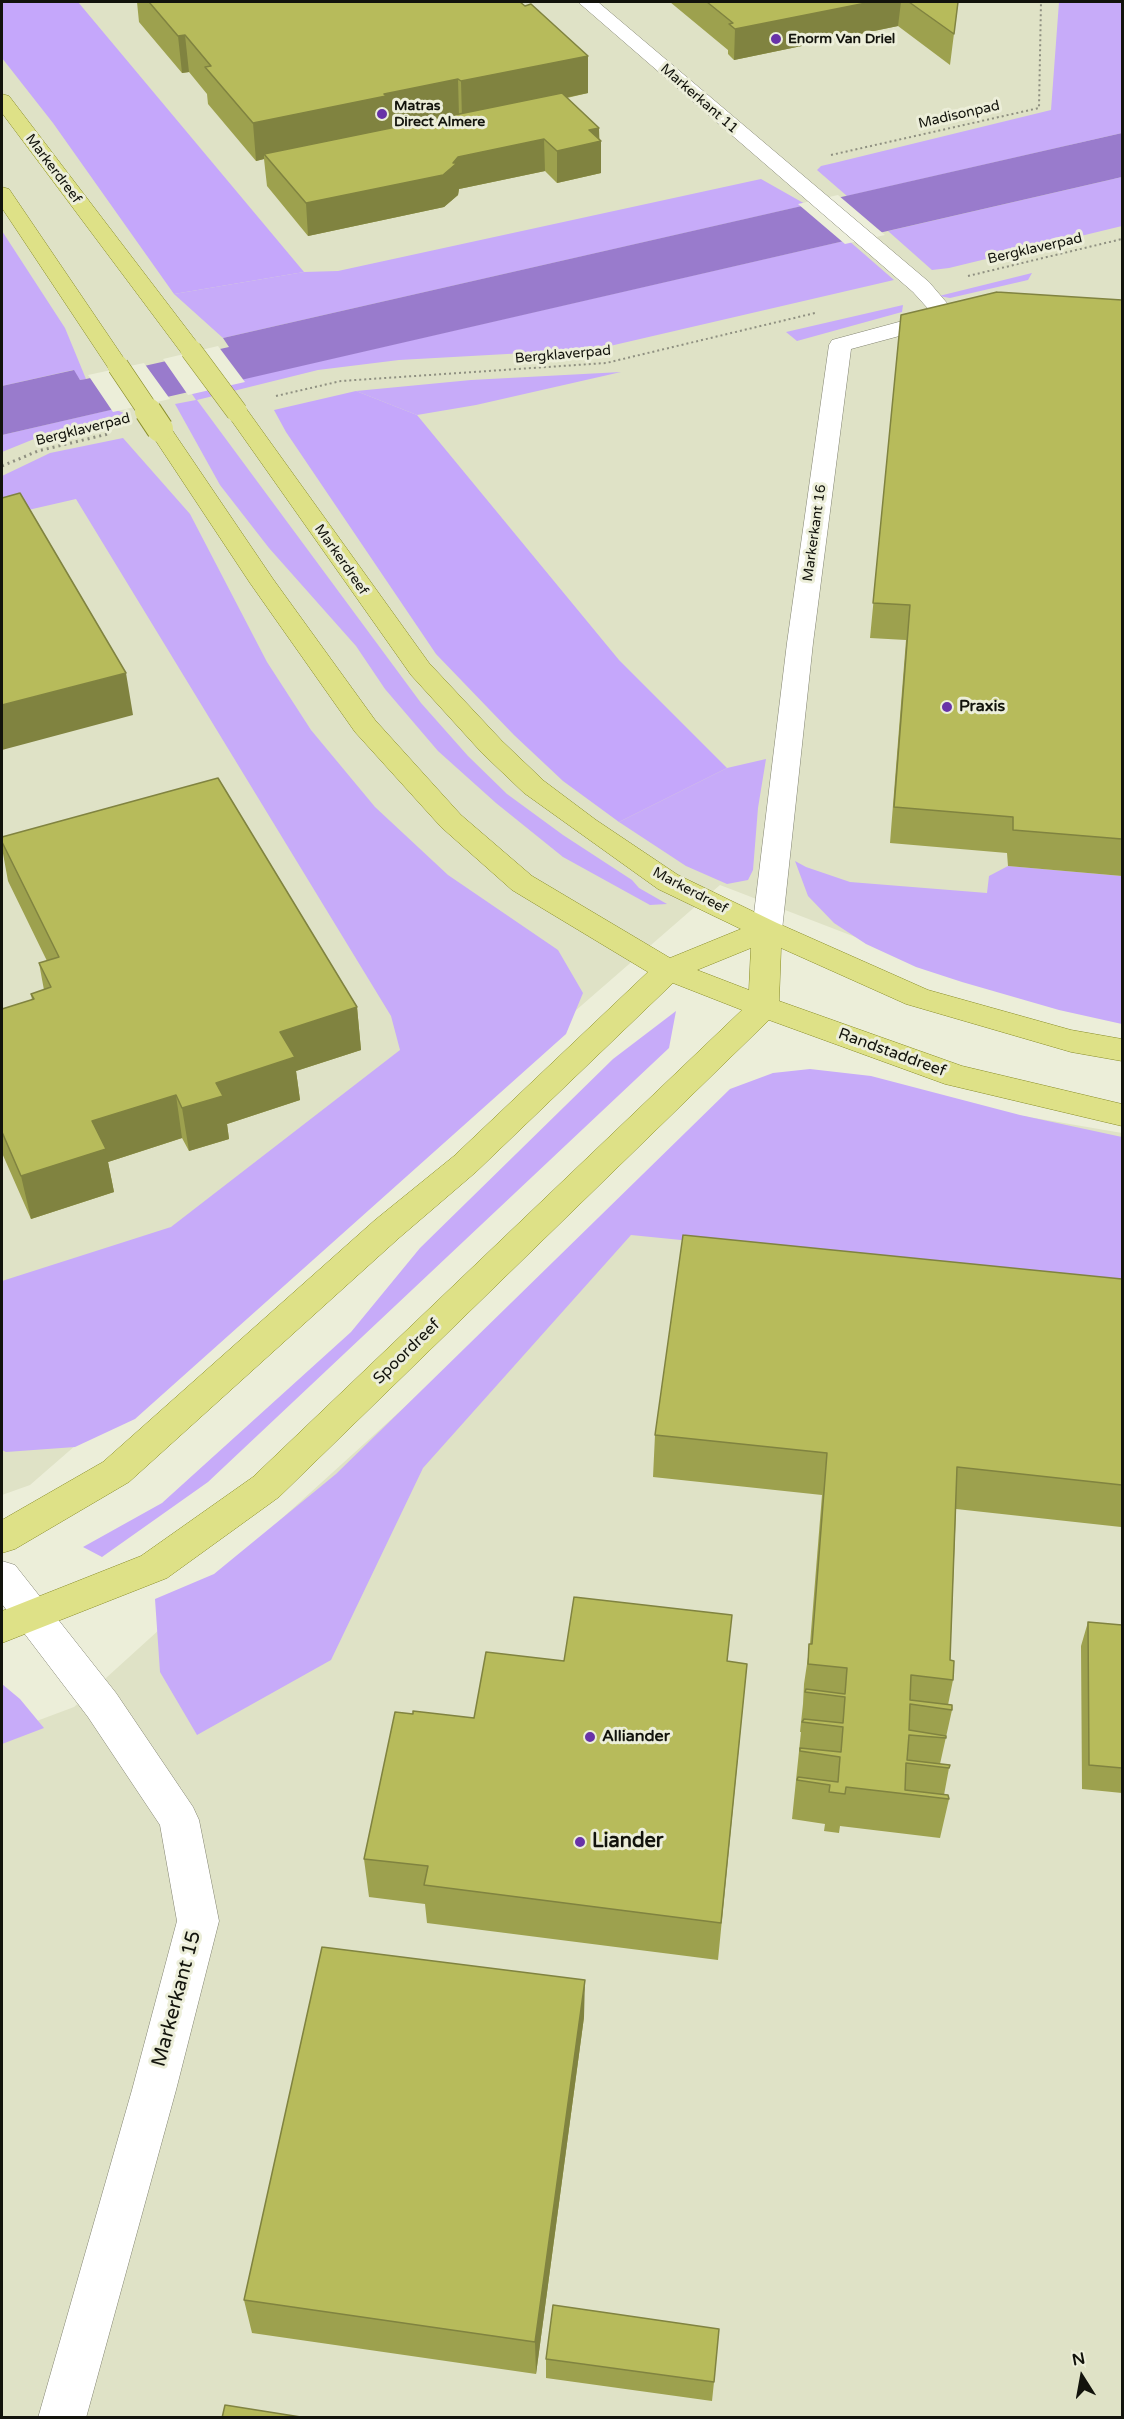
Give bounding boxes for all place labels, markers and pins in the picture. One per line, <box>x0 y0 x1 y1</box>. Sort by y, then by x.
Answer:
place label: Enorm Van Driel <box>788 31 895 47</box>
marker: Enorm Van Driel <box>769 32 783 46</box>
place label: Matras Direct Almere <box>394 98 485 130</box>
marker: Matras Direct Almere <box>375 107 389 121</box>
place label: Praxis <box>959 697 1005 717</box>
marker: Praxis <box>940 700 954 714</box>
place label: Alliander <box>602 1727 670 1747</box>
marker: Alliander <box>583 1730 597 1744</box>
place label: Liander <box>592 1830 664 1854</box>
marker: Liander <box>573 1835 587 1849</box>

